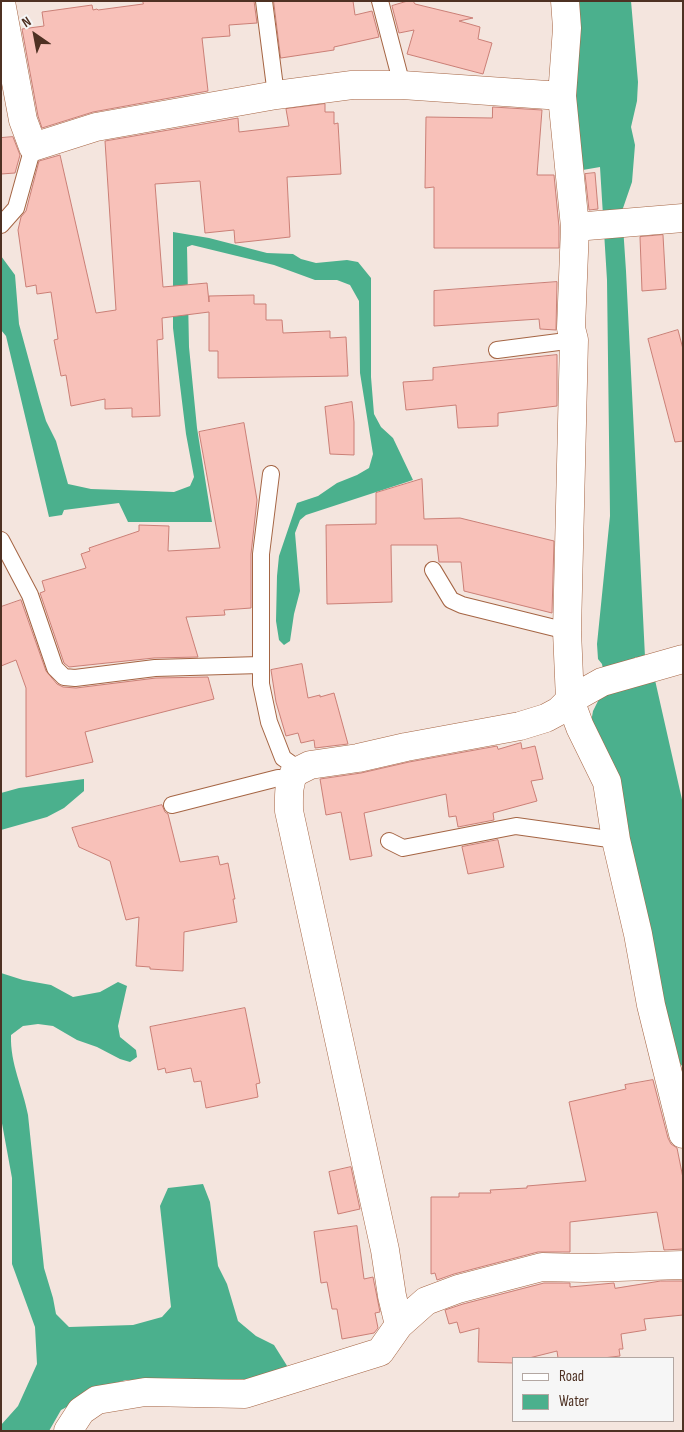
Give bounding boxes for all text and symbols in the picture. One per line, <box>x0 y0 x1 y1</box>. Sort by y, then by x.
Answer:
north arrow <box>10 10 60 60</box>
text: N <box>19 13 34 31</box>
legend <box>512 1357 674 1422</box>
text: Road <box>559 1367 584 1386</box>
text: Water <box>559 1392 589 1411</box>

